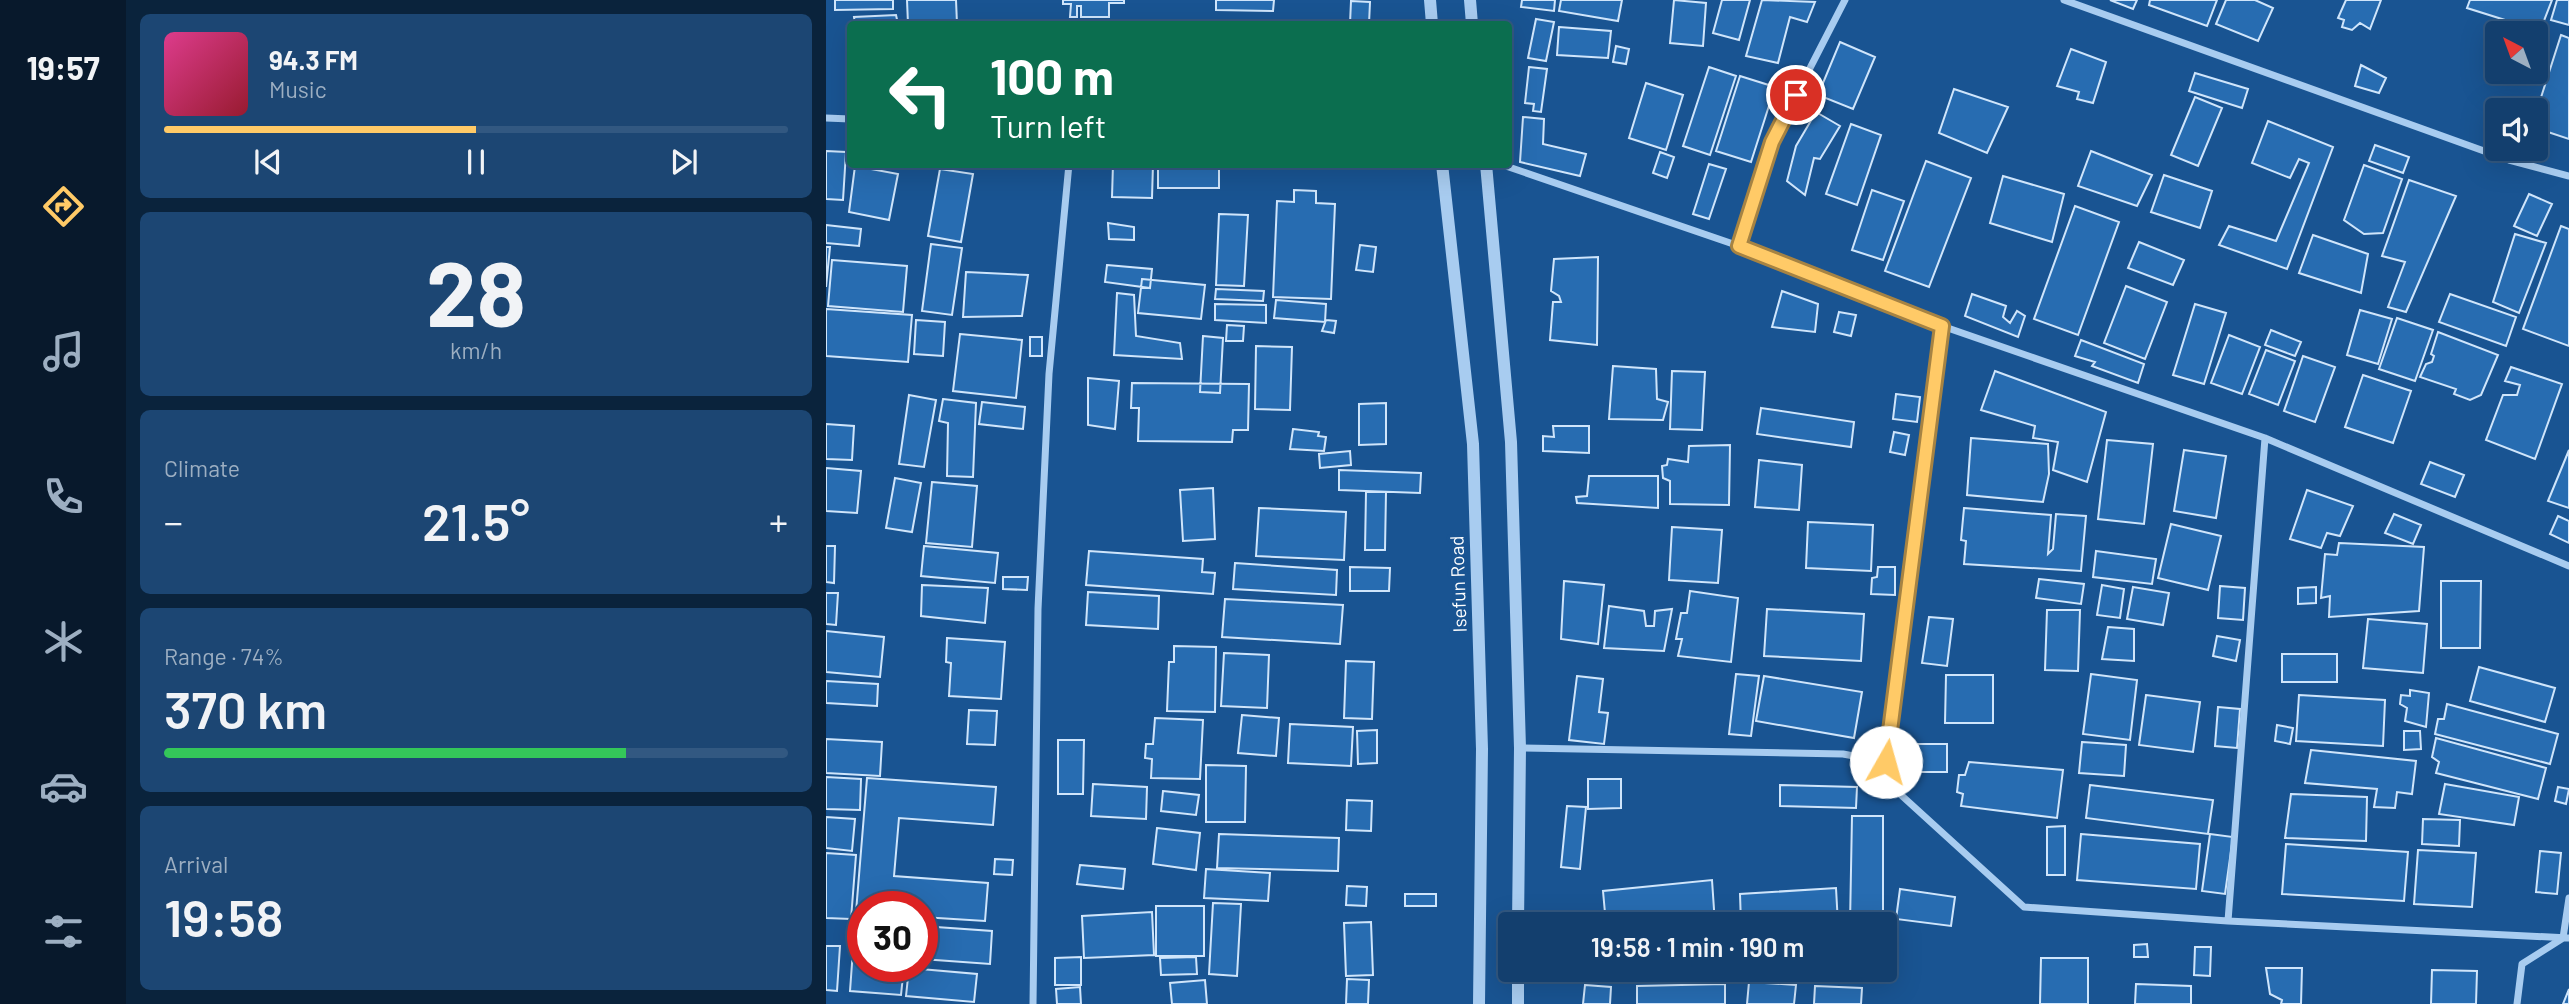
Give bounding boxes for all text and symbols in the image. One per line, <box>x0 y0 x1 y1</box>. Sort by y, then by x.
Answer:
north arrow <box>2485 21 2548 84</box>
map controls <box>2485 21 2548 161</box>
text: 94.3 FM <box>269 44 358 75</box>
text: 100 m <box>990 46 1114 105</box>
text: 19:57 <box>26 48 100 86</box>
icon: left <box>875 49 966 140</box>
pin <box>1766 65 1826 125</box>
text: Music <box>269 75 327 103</box>
icon: arrive <box>1777 76 1815 114</box>
button: sound <box>2485 98 2548 161</box>
text: Turn left <box>990 106 1107 144</box>
icon: previous <box>249 143 287 181</box>
icon: pause <box>457 143 495 181</box>
icon: next <box>665 143 703 181</box>
icon: directions <box>39 182 88 231</box>
text: 28 <box>426 236 526 345</box>
icon: music <box>39 327 88 376</box>
text: km/h <box>450 336 502 364</box>
text: Climate <box>164 454 240 482</box>
icon: phone <box>39 472 88 521</box>
text: 21.5° <box>422 489 530 551</box>
text: − <box>164 498 183 544</box>
text: + <box>769 498 788 544</box>
street label: Isefun Road <box>1444 535 1471 633</box>
icon: climate <box>39 617 88 666</box>
text: Range · 74% <box>164 642 284 670</box>
text: 370 km <box>164 677 327 739</box>
position arrow <box>1849 725 1923 799</box>
icon: car <box>39 762 88 811</box>
text: Arrival <box>164 850 228 878</box>
text: 19:58 <box>164 885 284 947</box>
speed limit sign: 30 <box>847 891 938 982</box>
icon: filters <box>39 907 88 956</box>
text: 19:58 · 1 min · 190 m <box>1591 931 1804 962</box>

